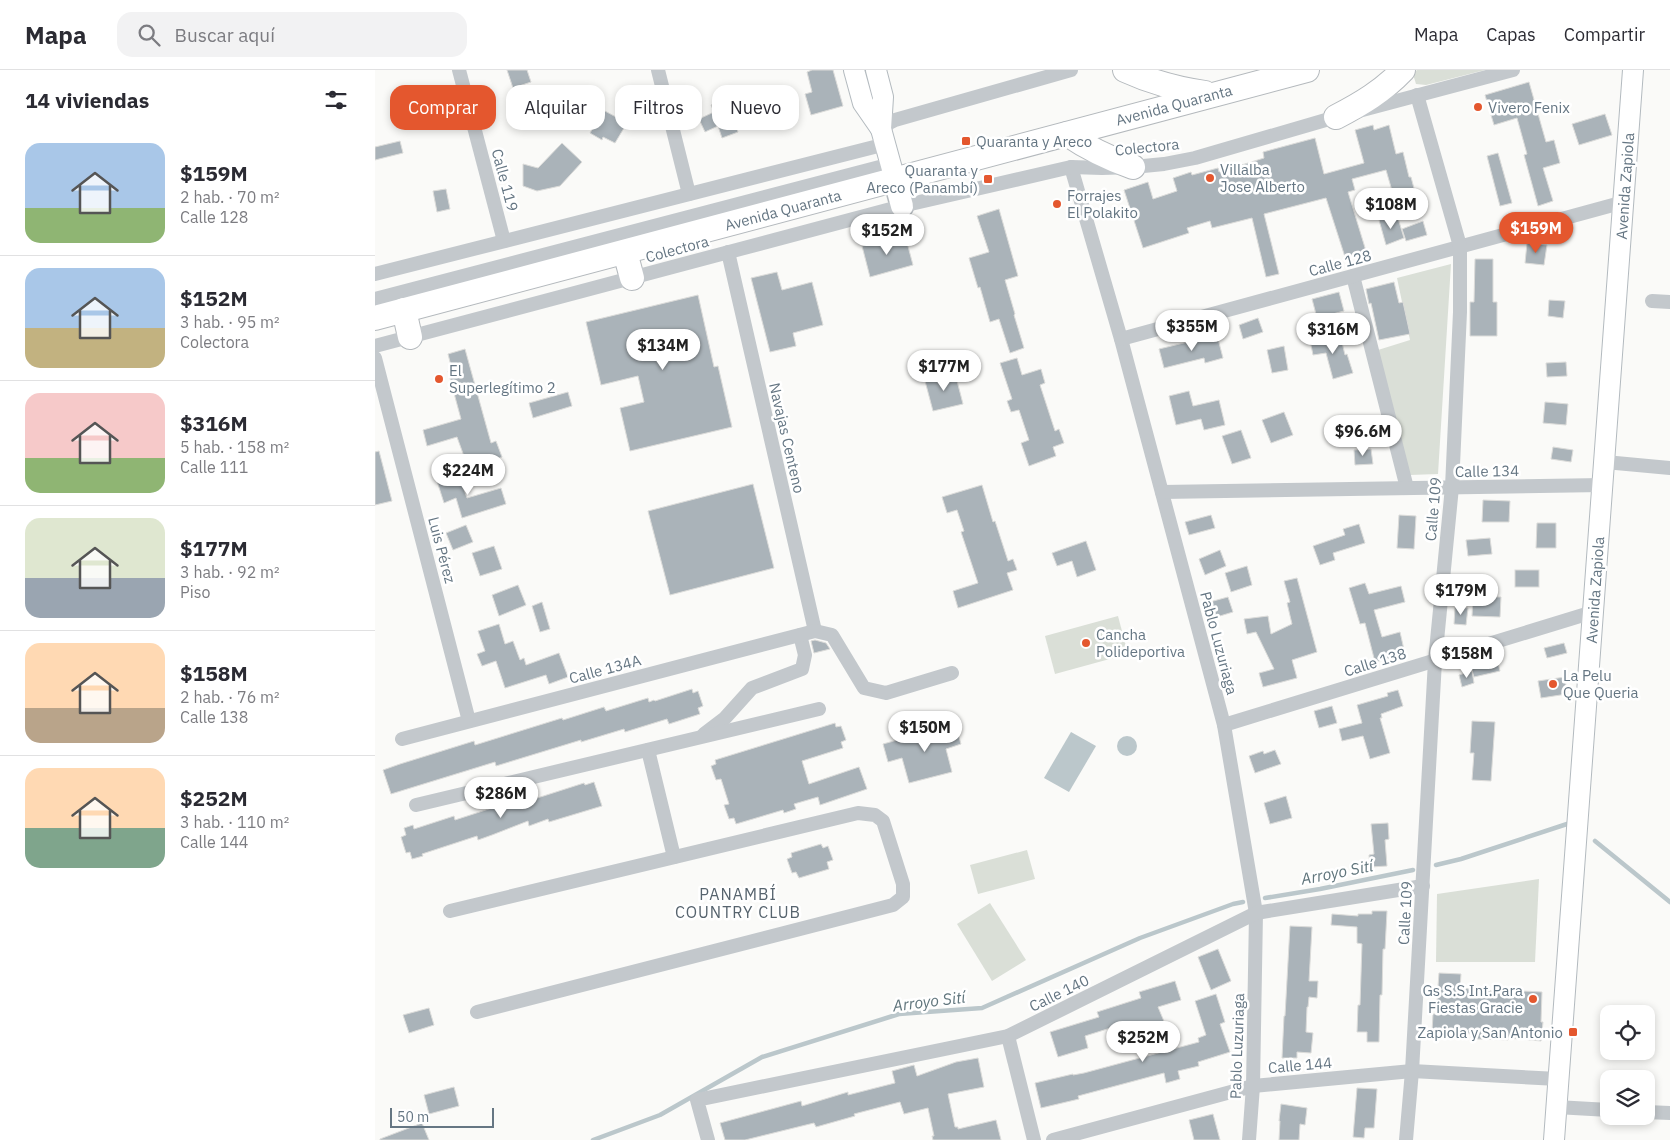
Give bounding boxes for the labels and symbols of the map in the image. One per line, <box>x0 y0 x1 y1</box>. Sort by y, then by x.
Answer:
street label: Avenida Quaranta <box>1114 80 1234 130</box>
place label: Vivero Fenix <box>1488 98 1570 117</box>
marker: Vivero Fenix <box>1472 101 1484 113</box>
place label: Quaranta y Areco <box>976 132 1092 151</box>
street label: Avenida Zapiola <box>1612 132 1638 240</box>
street label: Colectora <box>1114 134 1180 160</box>
marker: Quaranta y Areco <box>960 135 972 147</box>
street label: Calle 119 <box>488 147 522 213</box>
place label: Villalba Jose Alberto <box>1220 160 1305 196</box>
place label: Quaranta y Areco (Panambí) <box>866 161 979 197</box>
marker: Villalba Jose Alberto <box>1204 172 1216 184</box>
marker: Quaranta y Areco (Panambí) <box>982 173 994 185</box>
street label: Avenida Quaranta <box>723 185 843 235</box>
place label: Forrajes El Polakito <box>1067 186 1138 222</box>
pin: $108M <box>1356 188 1426 230</box>
marker: Forrajes El Polakito <box>1051 198 1063 210</box>
pin: $159M <box>1501 212 1571 254</box>
pin: $152M <box>852 214 922 256</box>
street label: Colectora <box>643 231 711 267</box>
street label: Calle 128 <box>1307 246 1373 280</box>
pin: $355M <box>1157 310 1227 352</box>
pin: $316M <box>1298 312 1368 355</box>
pin: $134M <box>628 328 698 371</box>
pin: $177M <box>909 350 979 392</box>
place label: El Superlegítimo 2 <box>449 361 556 397</box>
marker: El Superlegítimo 2 <box>433 373 445 385</box>
street label: Navajas Centeno <box>765 381 809 495</box>
pin: $96.6M <box>1322 414 1404 457</box>
pin: $224M <box>433 454 503 496</box>
street label: Calle 134 <box>1455 461 1519 481</box>
street label: Calle 109 <box>1421 476 1445 542</box>
street label: Luis Pérez <box>424 515 460 585</box>
street label: Avenida Zapiola <box>1582 536 1608 644</box>
pin: $179M <box>1426 574 1496 616</box>
street label: Pablo Luzuriaga <box>1196 589 1242 697</box>
place label: Cancha Polideportiva <box>1096 625 1185 661</box>
pin: $158M <box>1432 636 1502 679</box>
marker: Cancha Polideportiva <box>1080 637 1092 649</box>
street label: Calle 138 <box>1342 644 1408 680</box>
street label: Calle 134A <box>567 650 643 688</box>
place label: La Pelu Que Queria <box>1563 666 1639 702</box>
marker: La Pelu Que Queria <box>1547 678 1559 690</box>
pin: $150M <box>890 710 960 753</box>
pin: $286M <box>466 776 536 819</box>
water label: Arroyo Sití <box>1298 855 1376 889</box>
street label: Calle 109 <box>1394 880 1416 946</box>
district label: PANAMBÍ COUNTRY CLUB <box>675 883 801 922</box>
street label: Calle 140 <box>1026 970 1092 1016</box>
place label: Gs S.S Int.Para Fiestas Gracie <box>1422 981 1523 1017</box>
water label: Arroyo Sití <box>891 986 968 1015</box>
street label: Pablo Luzuriaga <box>1226 993 1248 1099</box>
marker: Gs S.S Int.Para Fiestas Gracie <box>1527 993 1539 1005</box>
pin: $252M <box>1108 1020 1178 1063</box>
place label: Zapiola y San Antonio <box>1418 1023 1563 1042</box>
marker: Zapiola y San Antonio <box>1567 1026 1579 1038</box>
street label: Calle 144 <box>1267 1053 1333 1077</box>
scale bar <box>390 1105 494 1128</box>

